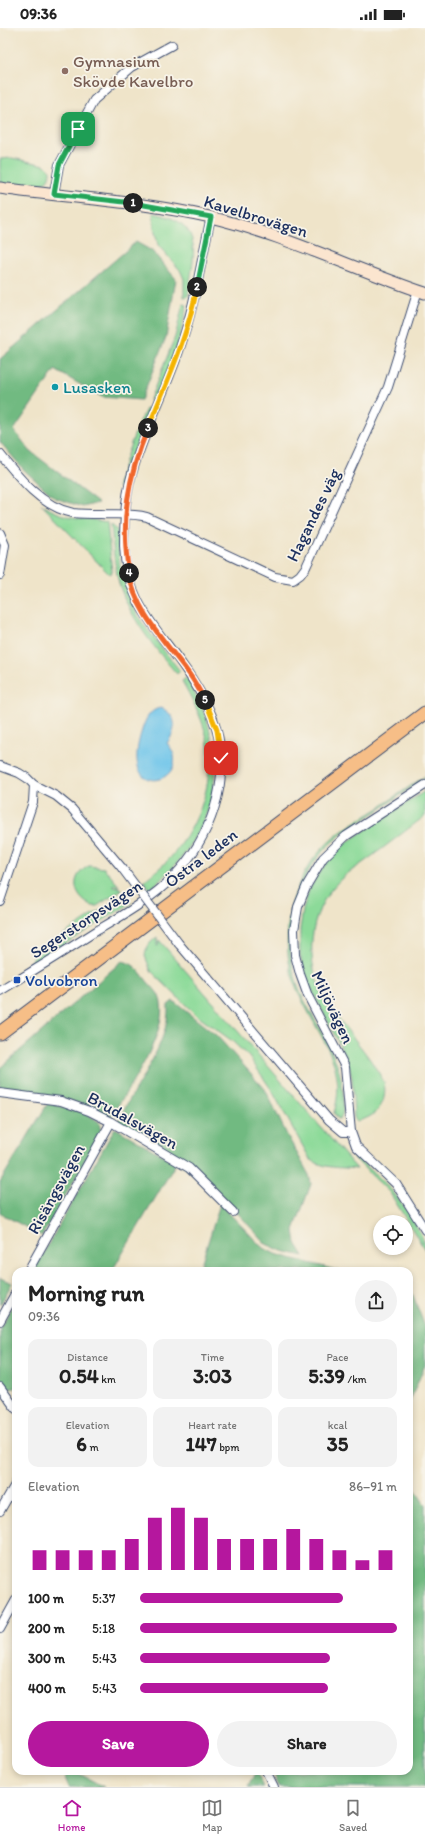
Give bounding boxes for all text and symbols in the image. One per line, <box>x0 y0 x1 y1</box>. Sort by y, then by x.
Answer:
text: 09:36 <box>20 5 57 23</box>
place label: Gymnasium Skövde Kavelbro <box>73 51 194 91</box>
marker: Gymnasium Skövde Kavelbro <box>60 66 70 76</box>
pin <box>61 112 95 146</box>
icon: arrive <box>67 118 89 140</box>
street label: Kavelbrovägen <box>202 191 311 241</box>
pin: 1 <box>123 193 143 213</box>
text: 1 <box>130 196 136 209</box>
pin: 2 <box>187 277 207 297</box>
text: 2 <box>194 280 200 293</box>
place label: Lusasken <box>63 377 131 397</box>
marker: Lusasken <box>50 382 60 392</box>
pin: 3 <box>138 418 158 438</box>
text: 3 <box>145 421 151 434</box>
street label: Hagandes väg <box>282 465 344 565</box>
pin: 4 <box>119 563 139 583</box>
text: 4 <box>126 566 132 579</box>
pin: 5 <box>195 690 215 710</box>
text: 5 <box>202 693 208 706</box>
pin <box>204 741 238 775</box>
icon: check <box>210 747 232 769</box>
street label: Östra leden <box>161 824 241 892</box>
street label: Segerstorpsvägen <box>26 875 146 963</box>
street label: Miljövägen <box>307 967 359 1047</box>
place label: Volvobron <box>25 970 98 990</box>
marker: Volvobron <box>12 975 22 985</box>
street label: Brudalsvägen <box>84 1087 182 1153</box>
street label: Risängsvägen <box>23 1140 89 1237</box>
map controls <box>373 1215 413 1255</box>
button: locate <box>373 1215 413 1255</box>
text: Morning run <box>28 1280 144 1307</box>
button: share <box>355 1280 397 1322</box>
text: 09:36 <box>28 1309 60 1324</box>
text: Distance <box>67 1351 108 1364</box>
text: Time <box>201 1351 224 1364</box>
text: Pace <box>326 1351 349 1364</box>
text: 0.54 <box>59 1364 99 1388</box>
text: 3:03 <box>193 1364 232 1388</box>
text: 5:39 <box>308 1364 345 1388</box>
text: km <box>99 1373 116 1386</box>
text: /km <box>345 1373 367 1386</box>
text: Elevation <box>66 1419 109 1432</box>
text: Heart rate <box>188 1419 237 1432</box>
text: kcal <box>328 1419 347 1432</box>
text: 6 <box>76 1432 87 1456</box>
text: 147 <box>185 1432 217 1456</box>
text: 35 <box>327 1432 348 1456</box>
text: m <box>87 1441 99 1454</box>
text: bpm <box>217 1441 240 1454</box>
text: Elevation <box>28 1479 80 1494</box>
text: 86–91 m <box>349 1479 397 1494</box>
text: 100 m <box>28 1591 64 1606</box>
text: 5:37 <box>92 1591 116 1606</box>
text: 200 m <box>28 1621 65 1636</box>
text: 5:18 <box>92 1621 115 1636</box>
text: 300 m <box>28 1651 65 1666</box>
text: 5:43 <box>92 1651 117 1666</box>
text: 400 m <box>28 1681 66 1696</box>
text: 5:43 <box>92 1681 117 1696</box>
button: Save <box>28 1721 209 1767</box>
button: Share <box>217 1721 397 1767</box>
tab: Home <box>58 1797 86 1834</box>
tab: Map <box>201 1797 223 1834</box>
tab: Saved <box>339 1797 367 1834</box>

